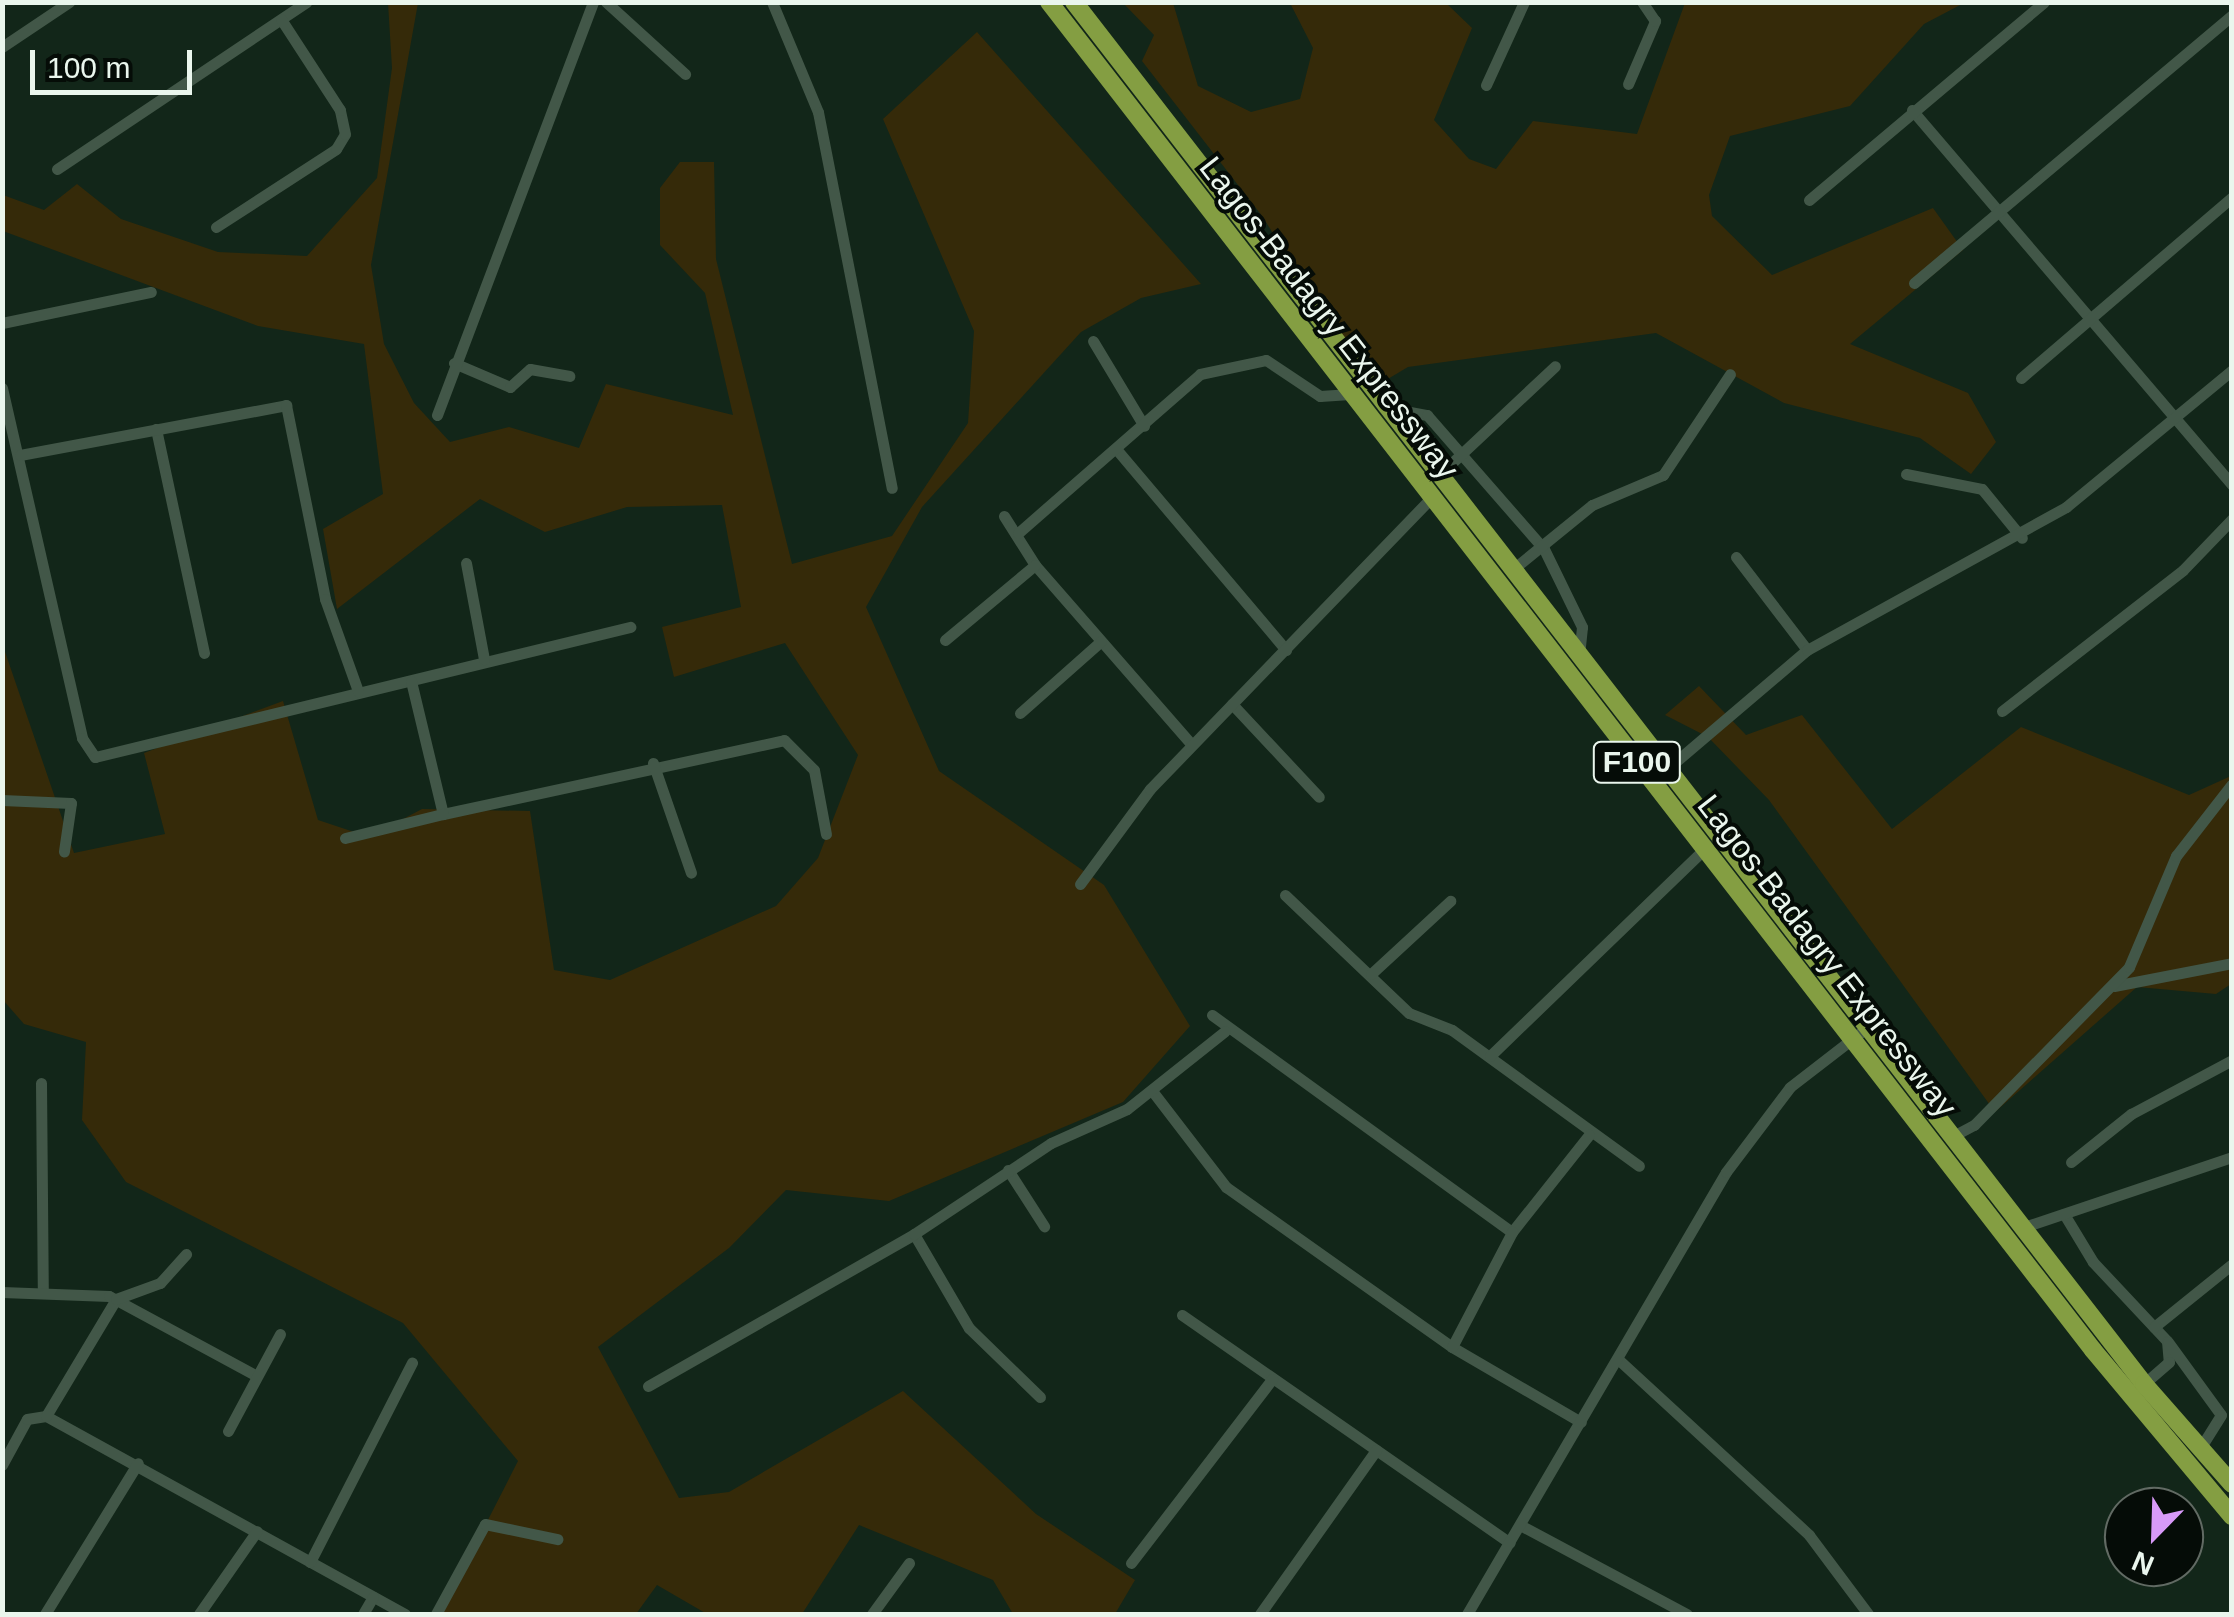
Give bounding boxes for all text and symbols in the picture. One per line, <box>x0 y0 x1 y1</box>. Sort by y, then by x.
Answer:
scale bar <box>35 30 198 92</box>
text: 100 m <box>47 51 130 84</box>
street label: Lagos-Badagry Expressway <box>1191 149 1467 487</box>
road number: F100 <box>1592 737 1682 787</box>
street label: Lagos-Badagry Expressway <box>1689 787 1965 1125</box>
north arrow <box>2104 1487 2204 1587</box>
text: N <box>2128 1545 2158 1581</box>

